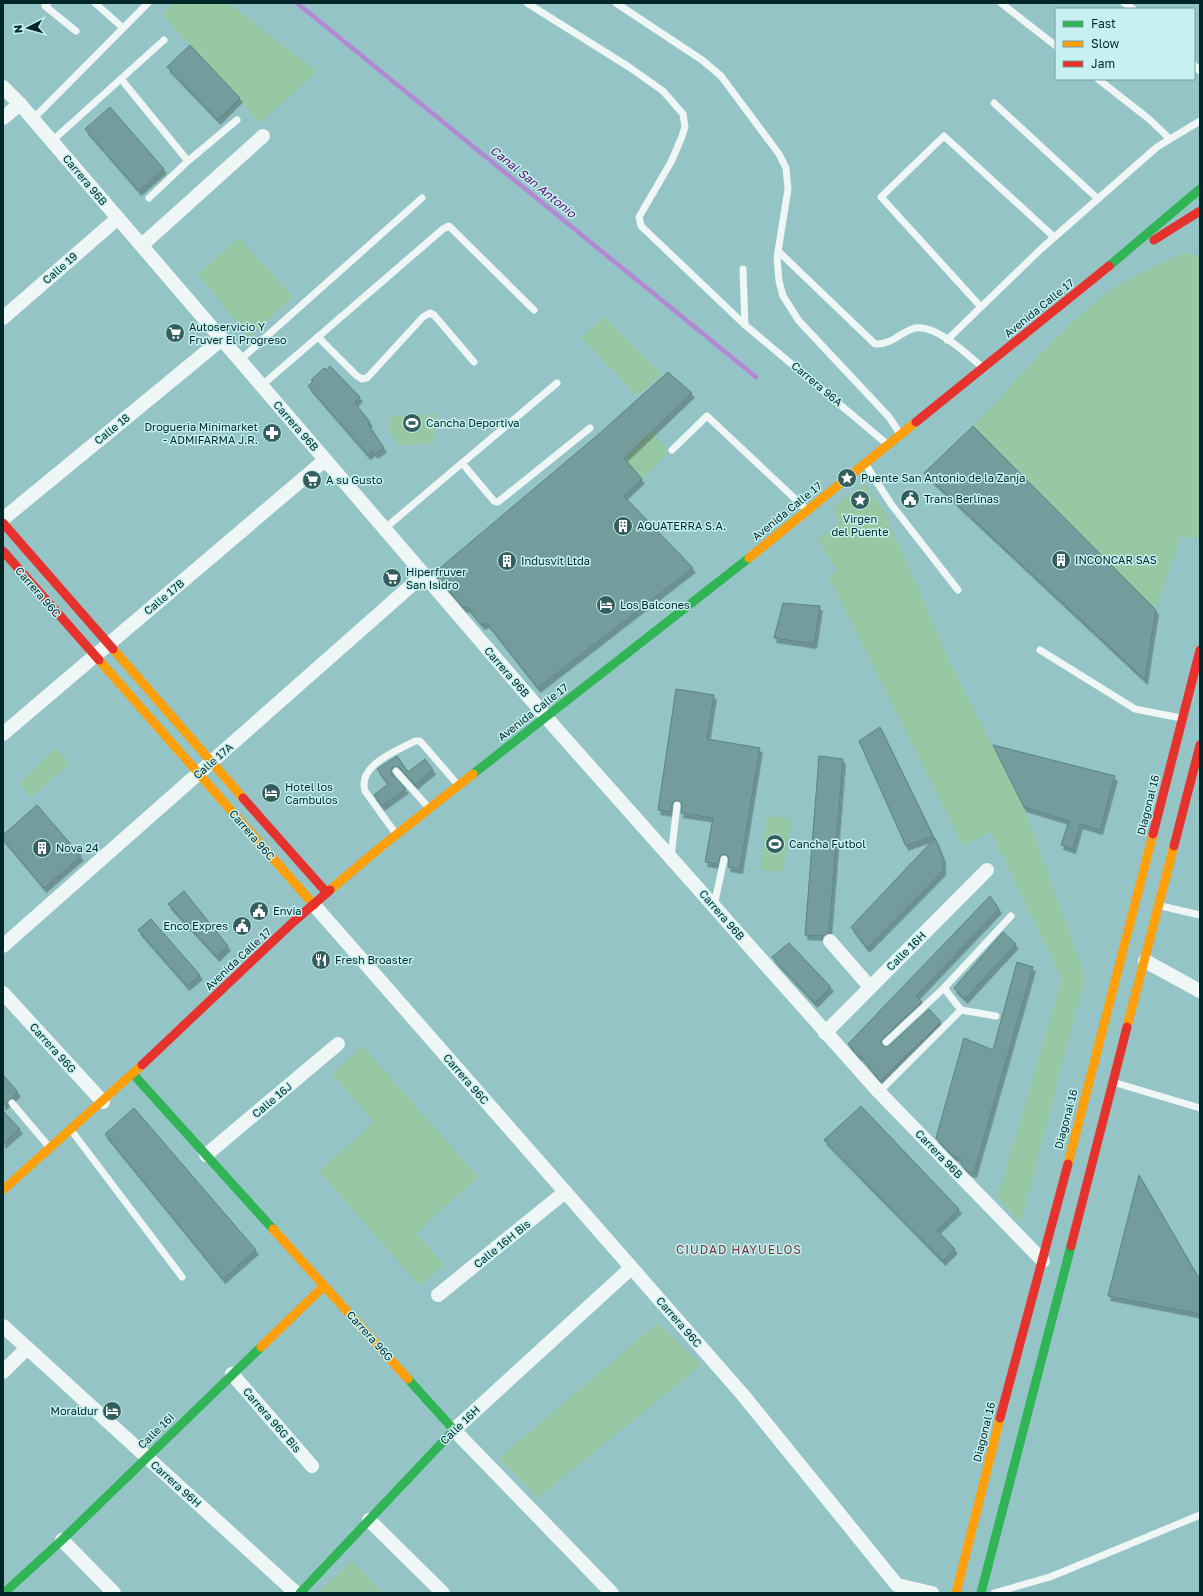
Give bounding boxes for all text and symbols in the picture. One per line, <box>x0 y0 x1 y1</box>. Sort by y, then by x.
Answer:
north arrow <box>8 8 48 48</box>
legend <box>1055 8 1195 80</box>
text: Fast <box>1091 16 1116 31</box>
text: N <box>11 24 24 34</box>
text: Slow <box>1091 36 1119 51</box>
text: Jam <box>1091 56 1115 71</box>
water label: Canal San Antonio <box>487 142 580 221</box>
street label: Carrera 96B <box>60 152 110 208</box>
street label: Calle 19 <box>40 249 80 286</box>
street label: Avenida Calle 17 <box>1001 276 1076 340</box>
place label: Autoservicio Y Fruver El Progreso <box>189 320 287 346</box>
supermarket icon: Autoservicio Y Fruver El Progreso <box>164 322 186 344</box>
street label: Carrera 96A <box>789 359 846 409</box>
street label: Carrera 96B <box>271 398 322 453</box>
street label: Calle 18 <box>91 410 132 447</box>
sports icon: Cancha Deportiva <box>401 412 423 434</box>
place label: Cancha Deportiva <box>426 416 520 429</box>
place label: Drogueria Minimarket - ADMIFARMA J.R. <box>144 420 258 446</box>
pharmacy icon: Drogueria Minimarket - ADMIFARMA J.R. <box>261 422 283 444</box>
place icon: Puente San Antonio de la Zanja <box>836 467 858 489</box>
supermarket icon: A su Gusto <box>301 469 323 491</box>
place label: Puente San Antonio de la Zanja <box>861 471 1025 484</box>
place label: A su Gusto <box>326 473 383 486</box>
street label: Avenida Calle 17 <box>749 479 824 543</box>
public building icon: Trans Berlinas <box>899 488 921 510</box>
place icon: Virgen del Puente <box>849 489 871 511</box>
place label: Trans Berlinas <box>924 492 999 505</box>
place label: Virgen del Puente <box>831 512 889 538</box>
building icon: AQUATERRA S.A. <box>612 515 634 537</box>
place label: AQUATERRA S.A. <box>637 519 726 532</box>
building icon: INCONCAR SAS <box>1050 549 1072 571</box>
building icon: Indusvit Ltda <box>496 550 518 572</box>
place label: INCONCAR SAS <box>1075 553 1157 566</box>
place label: Indusvit Ltda <box>521 554 590 567</box>
street label: Carrera 96C <box>13 564 64 620</box>
place label: Hiperfruver San Isidro <box>406 565 467 591</box>
supermarket icon: Hiperfruver San Isidro <box>381 567 403 589</box>
street label: Calle 17B <box>141 576 186 617</box>
hotel icon: Los Balcones <box>595 594 617 616</box>
place label: Los Balcones <box>620 598 690 611</box>
street label: Carrera 96B <box>482 644 533 699</box>
street label: Avenida Calle 17 <box>495 680 570 743</box>
street label: Calle 17A <box>190 739 236 781</box>
street label: Diagonal 16 <box>1134 773 1161 836</box>
place label: Hotel los Cambulos <box>285 780 338 806</box>
hotel icon: Hotel los Cambulos <box>260 782 282 804</box>
street label: Carrera 96C <box>227 807 278 863</box>
sports icon: Cancha Futbol <box>764 833 786 855</box>
building icon: Nova 24 <box>31 837 53 859</box>
place label: Cancha Futbol <box>789 837 866 850</box>
place label: Nova 24 <box>56 841 99 854</box>
street label: Carrera 96B <box>697 887 748 942</box>
public building icon: Envia <box>248 900 270 922</box>
place label: Envia <box>273 904 302 917</box>
public building icon: Enco Expres <box>231 915 253 937</box>
place label: Enco Expres <box>163 919 228 932</box>
street label: Avenida Calle 17 <box>202 925 273 993</box>
street label: Calle 16H <box>883 928 928 973</box>
restaurant icon: Fresh Broaster <box>310 949 332 971</box>
place label: Fresh Broaster <box>335 953 413 966</box>
street label: Carrera 96G <box>28 1020 79 1076</box>
street label: Carrera 96C <box>441 1051 492 1107</box>
street label: Calle 16J <box>249 1079 294 1120</box>
street label: Diagonal 16 <box>1051 1087 1080 1150</box>
street label: Carrera 96B <box>913 1127 966 1181</box>
street label: Calle 16H Bis <box>471 1217 533 1270</box>
district label: CIUDAD HAYUELOS <box>676 1242 802 1257</box>
street label: Carrera 96C <box>654 1294 705 1350</box>
street label: Carrera 96G <box>345 1308 396 1364</box>
street label: Carrera 96G Bis <box>241 1385 304 1455</box>
hotel icon: Moraldur <box>101 1400 123 1422</box>
street label: Diagonal 16 <box>970 1400 997 1463</box>
street label: Calle 16H <box>437 1403 482 1447</box>
place label: Moraldur <box>50 1404 99 1417</box>
street label: Calle 16I <box>135 1410 176 1451</box>
street label: Carrera 96H <box>148 1458 204 1510</box>

